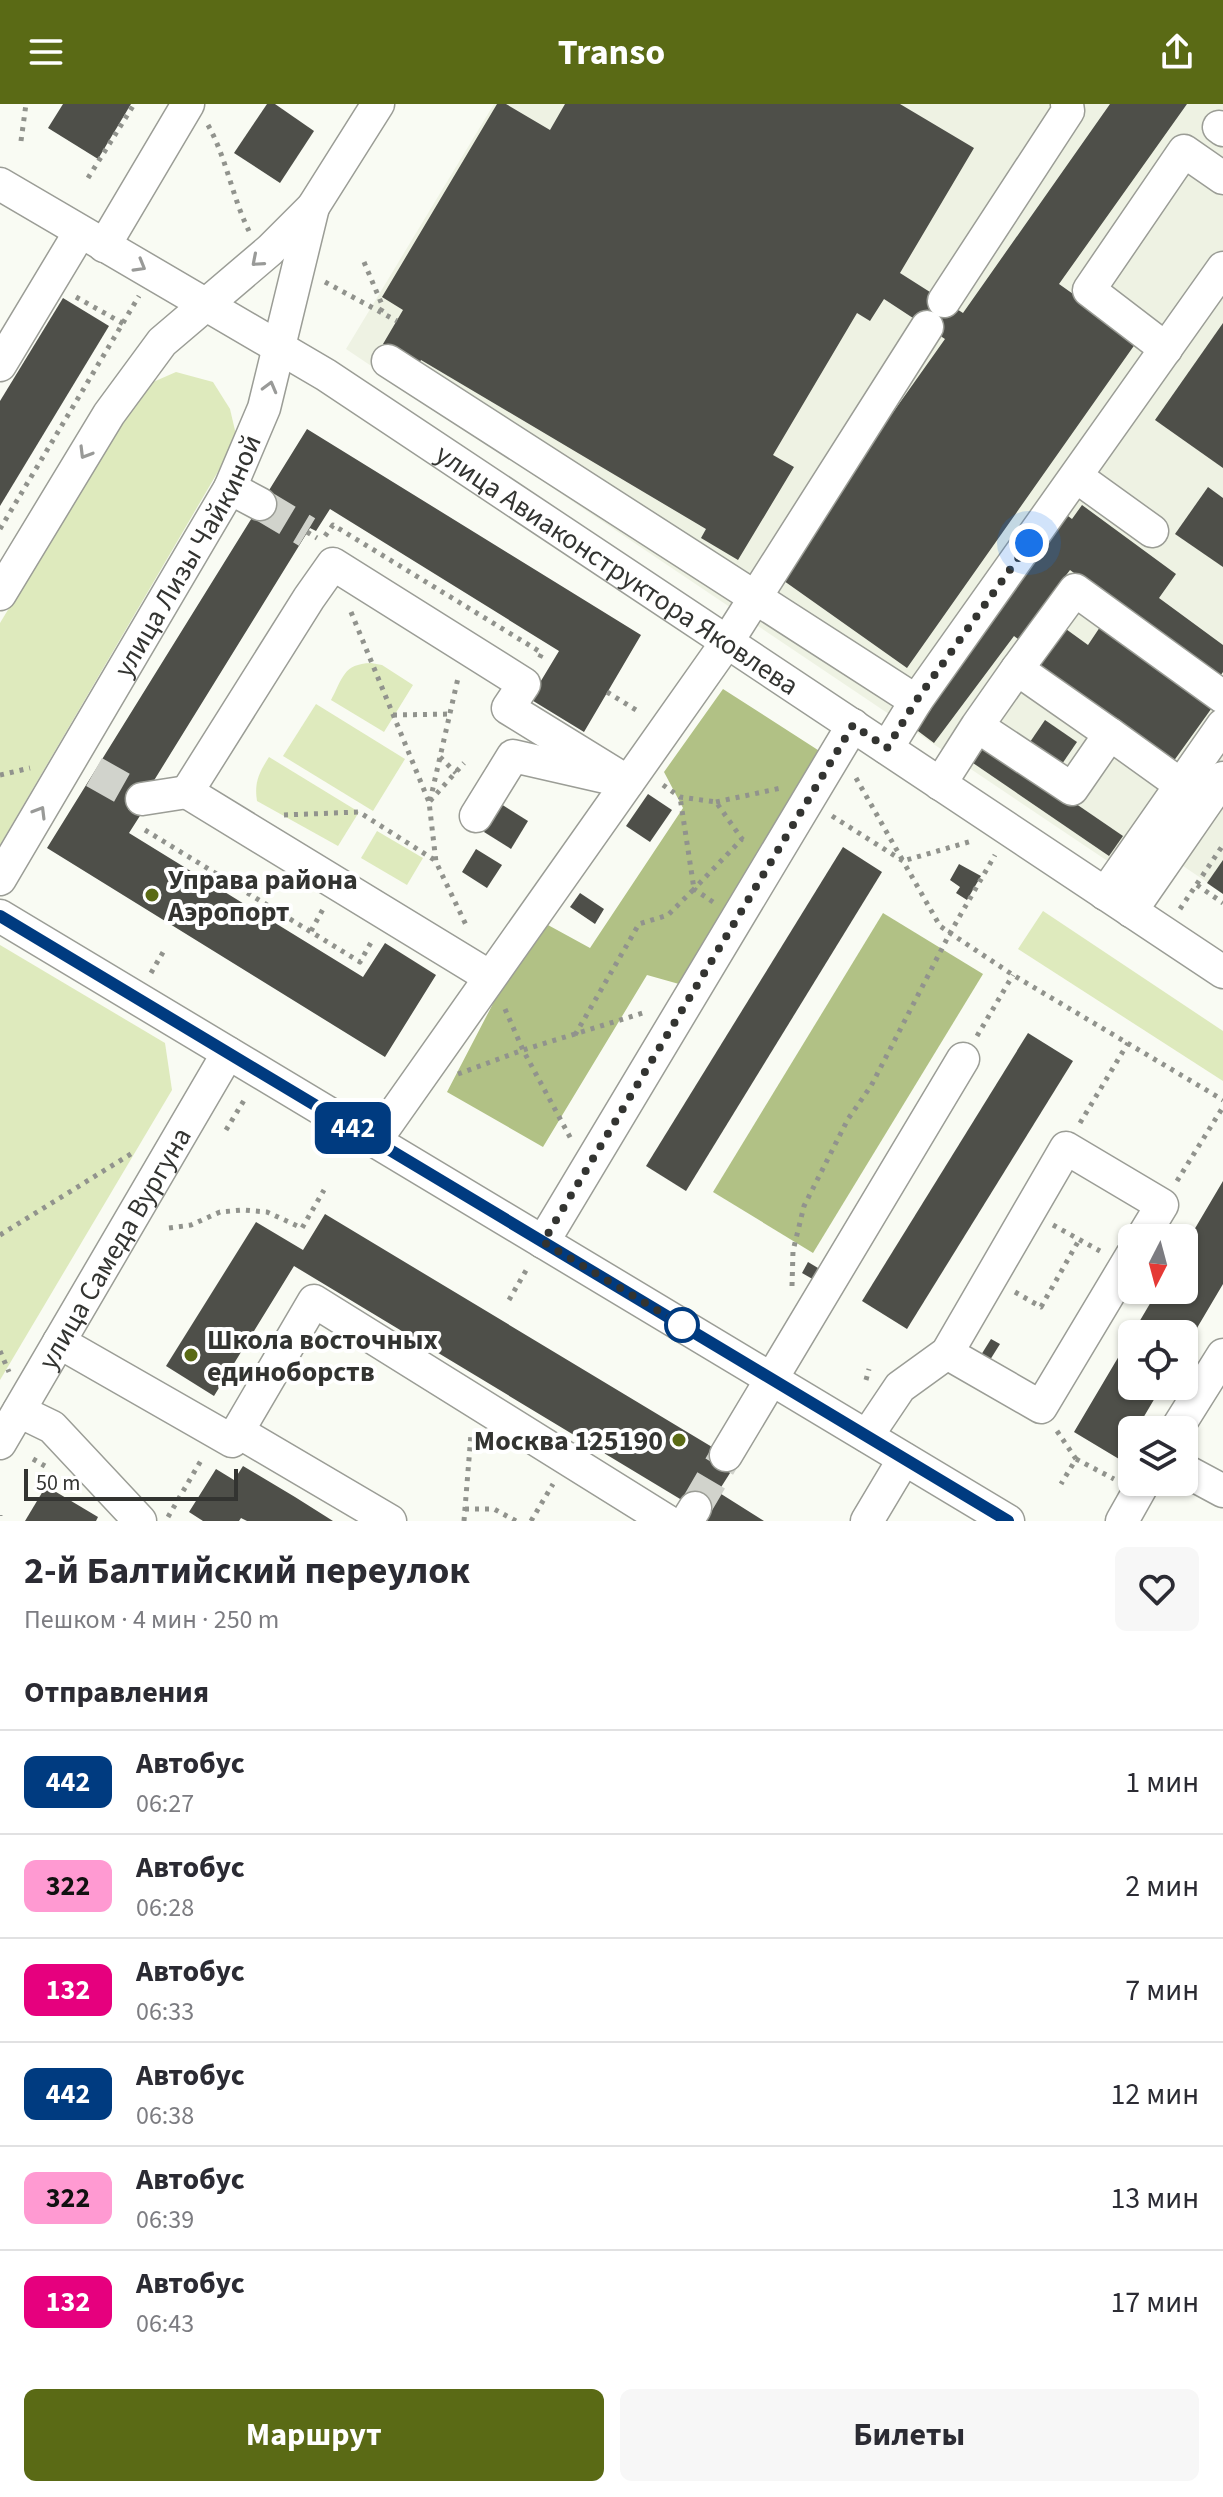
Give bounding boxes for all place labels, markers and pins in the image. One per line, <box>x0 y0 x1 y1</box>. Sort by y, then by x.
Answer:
place label: Управа района Аэропорт <box>167 860 358 932</box>
marker: Управа района Аэропорт <box>143 886 161 904</box>
unlabelled marker <box>665 1308 699 1342</box>
place label: Школа восточных единоборств <box>207 1320 438 1392</box>
marker: Школа восточных единоборств <box>182 1346 200 1364</box>
place label: Москва 125190 <box>474 1421 663 1461</box>
marker: Москва 125190 <box>670 1431 688 1449</box>

